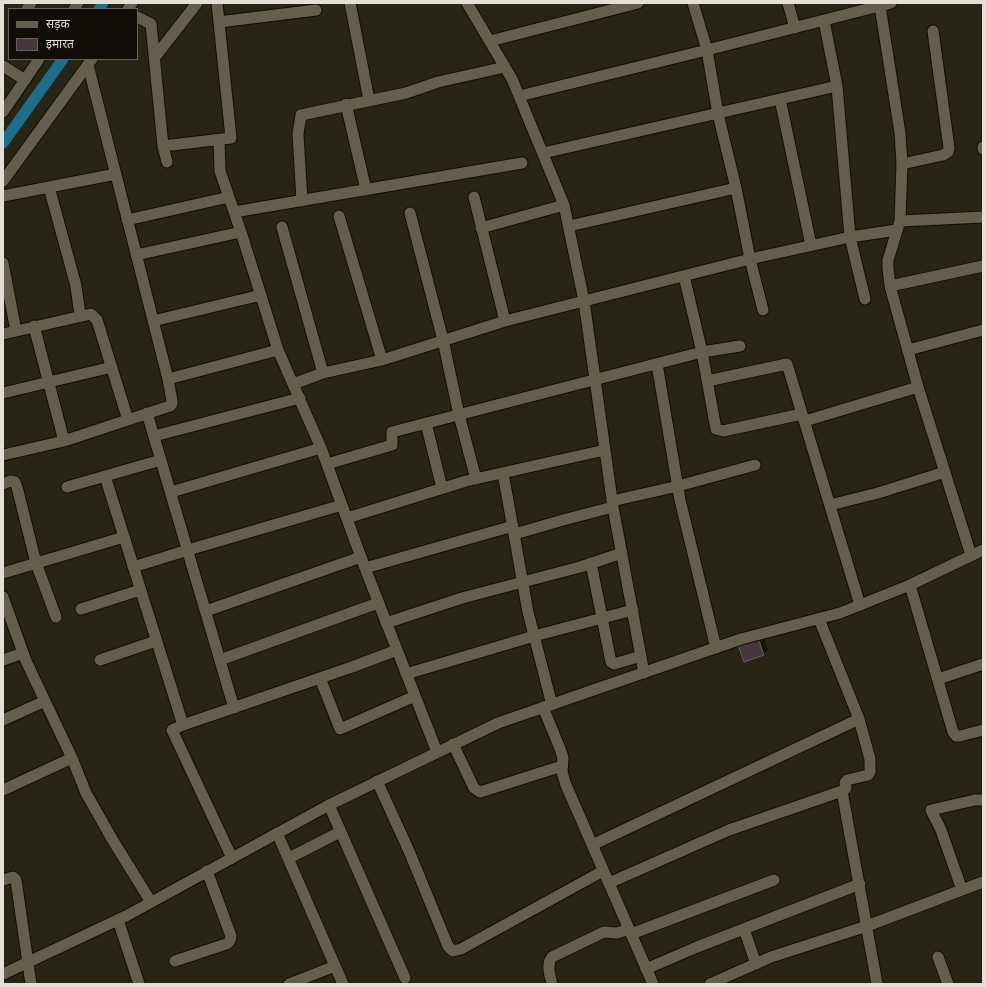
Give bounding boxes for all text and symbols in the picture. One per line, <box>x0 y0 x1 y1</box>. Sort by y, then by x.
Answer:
legend <box>8 8 138 60</box>
text: सड़क <box>46 16 70 30</box>
text: इमारत <box>46 36 74 50</box>

